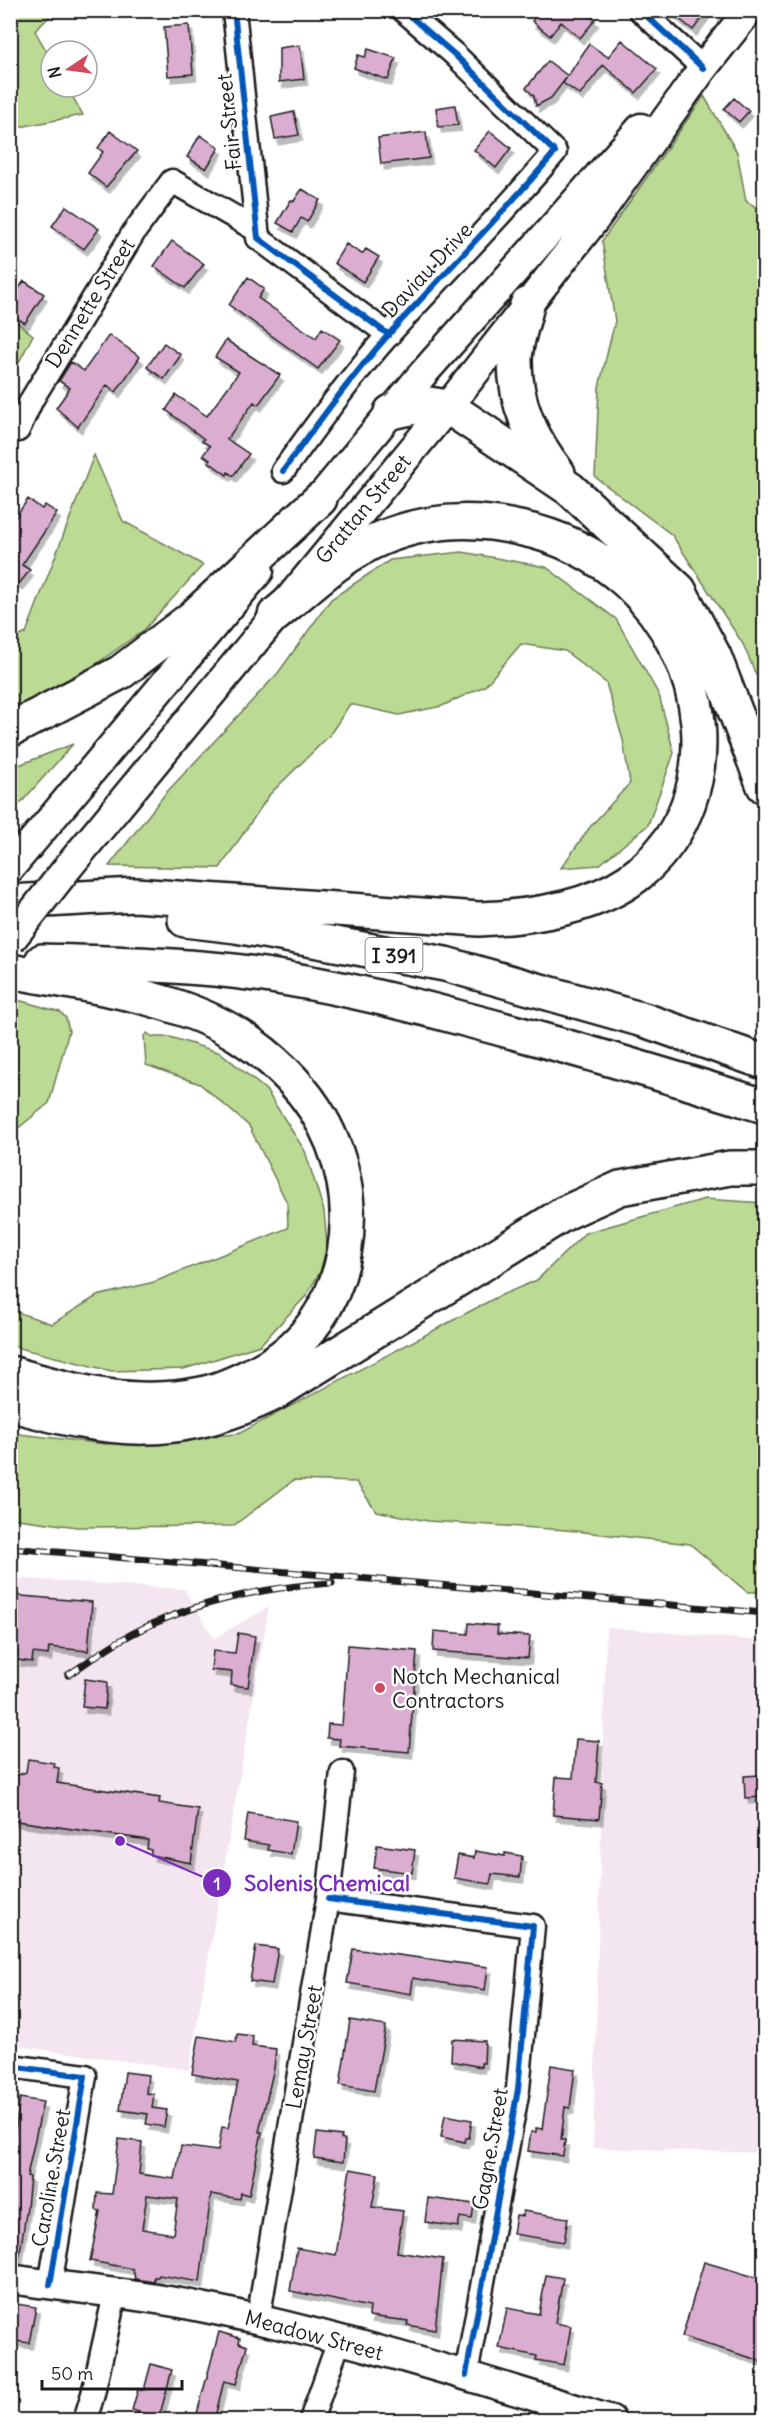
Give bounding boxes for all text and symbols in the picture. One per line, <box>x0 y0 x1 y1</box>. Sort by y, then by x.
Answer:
north arrow <box>39 39 99 99</box>
text: N <box>43 65 65 80</box>
street label: Fair Street <box>210 72 248 172</box>
street label: Daviau Drive <box>376 217 478 323</box>
street label: Dennette Street <box>39 233 141 373</box>
street label: Grattan Street <box>309 449 417 569</box>
road number: I 391 <box>366 938 422 972</box>
place label: Notch Mechanical Contractors <box>392 1663 560 1714</box>
marker: Notch Mechanical Contractors <box>373 1681 387 1695</box>
callout: Solenis Chemical <box>202 1863 422 1903</box>
text: Solenis Chemical <box>244 1869 410 1897</box>
text: 1 <box>213 1872 221 1895</box>
street label: Lemay Street <box>280 1983 328 2111</box>
street label: Gagne Street <box>466 2086 514 2212</box>
street label: Caroline Street <box>26 2107 76 2249</box>
street label: Meadow Street <box>242 2304 386 2366</box>
scale bar <box>42 2353 182 2391</box>
text: 50 m <box>51 2362 93 2385</box>

